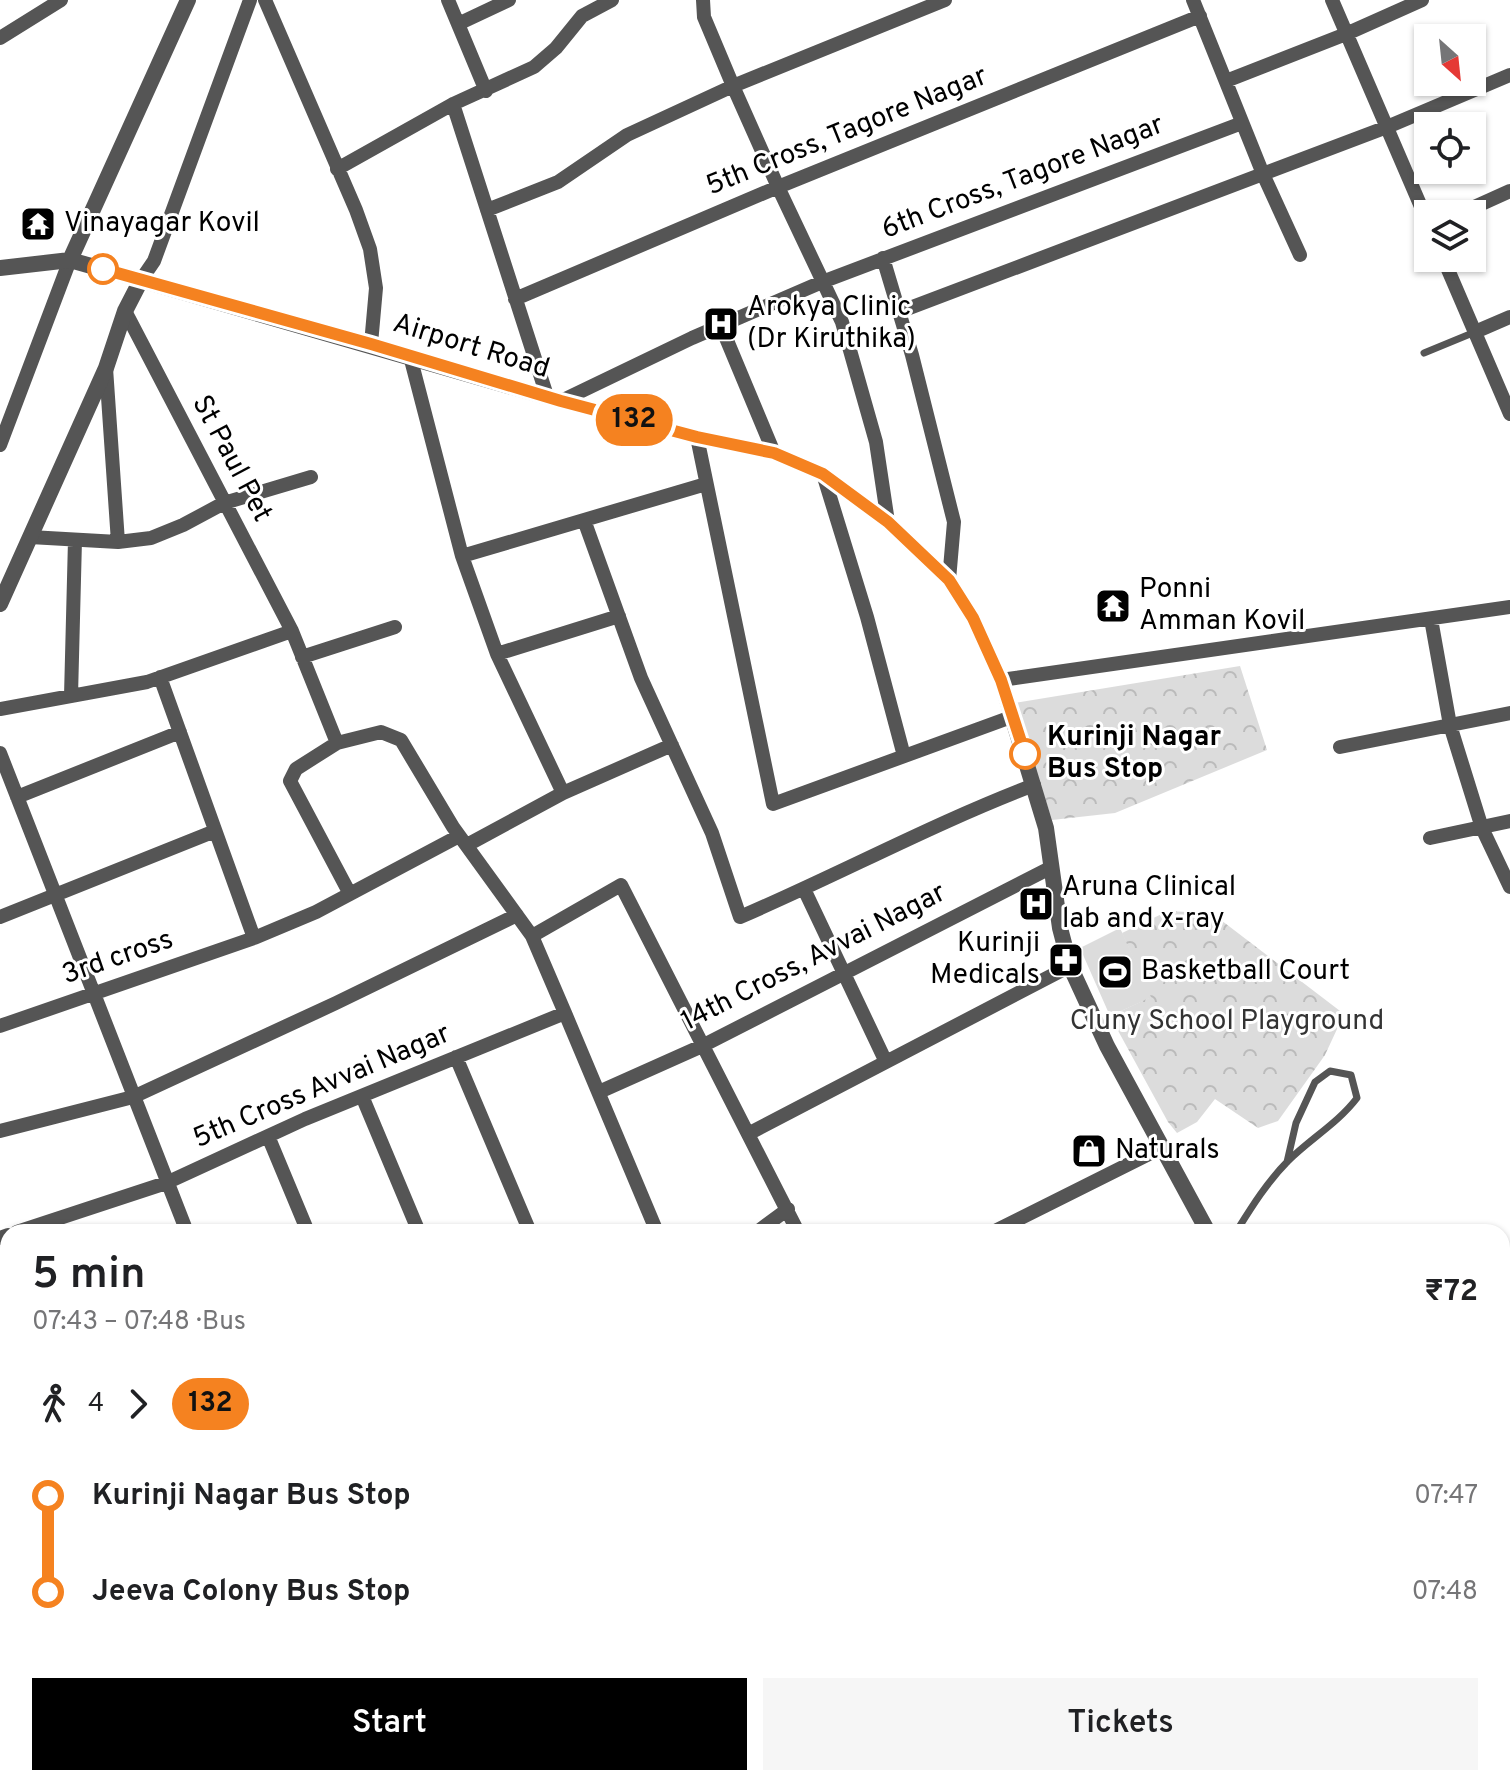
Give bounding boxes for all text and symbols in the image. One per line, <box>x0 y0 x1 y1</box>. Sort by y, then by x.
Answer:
north arrow <box>1414 24 1486 96</box>
map controls <box>1414 24 1486 272</box>
street label: 5th Cross, Tagore Nagar <box>701 59 993 205</box>
street label: 6th Cross, Tagore Nagar <box>877 108 1169 248</box>
button: locate <box>1414 112 1486 184</box>
button: layers <box>1414 200 1486 272</box>
temple icon: Vinayagar Kovil <box>19 205 57 243</box>
place label: Vinayagar Kovil <box>64 206 260 242</box>
unlabelled marker <box>88 254 118 284</box>
place label: Arokya Clinic (Dr Kiruthika) <box>747 290 916 358</box>
hospital icon: Arokya Clinic (Dr Kiruthika) <box>702 305 740 343</box>
street label: Airport Road <box>388 306 554 388</box>
street label: St Paul Pet <box>183 390 279 528</box>
line badge: 132 <box>588 394 680 446</box>
text: 132 <box>612 402 656 438</box>
place label: Ponni Amman Kovil <box>1139 572 1305 640</box>
temple icon: Ponni Amman Kovil <box>1094 587 1132 625</box>
place label: Kurinji Nagar Bus Stop <box>1047 720 1221 788</box>
marker: Kurinji Nagar Bus Stop <box>1010 739 1040 769</box>
place label: Aruna Clinical lab and x-ray <box>1062 870 1236 938</box>
street label: 14th Cross, Avvai Nagar <box>676 876 952 1040</box>
hospital icon: Aruna Clinical lab and x-ray <box>1017 885 1055 923</box>
street label: 3rd cross <box>58 922 178 994</box>
place label: Kurinji Medicals <box>930 926 1040 994</box>
pharmacy icon: Kurinji Medicals <box>1047 941 1085 979</box>
sports icon: Basketball Court <box>1096 953 1134 991</box>
place label: Basketball Court <box>1141 954 1350 990</box>
park label: Cluny School Playground <box>1070 1004 1384 1040</box>
street label: 5th Cross Avvai Nagar <box>188 1016 456 1158</box>
shop icon: Naturals <box>1070 1132 1108 1170</box>
place label: Naturals <box>1115 1133 1220 1169</box>
text: 5 min <box>32 1248 146 1304</box>
text: ₹72 <box>1424 1274 1478 1311</box>
text: 07:43 – 07:48 · Bus <box>32 1306 246 1339</box>
icon: walk <box>32 1382 76 1426</box>
icon: forward <box>116 1382 160 1426</box>
text: 132 <box>188 1386 233 1422</box>
text: 4 <box>88 1388 104 1421</box>
text: Kurinji Nagar Bus Stop <box>92 1478 411 1515</box>
text: 07:47 <box>1414 1480 1478 1513</box>
text: Jeeva Colony Bus Stop <box>92 1574 410 1611</box>
text: 07:48 <box>1412 1576 1478 1609</box>
button: Start <box>32 1678 747 1770</box>
button: Tickets <box>763 1678 1478 1770</box>

